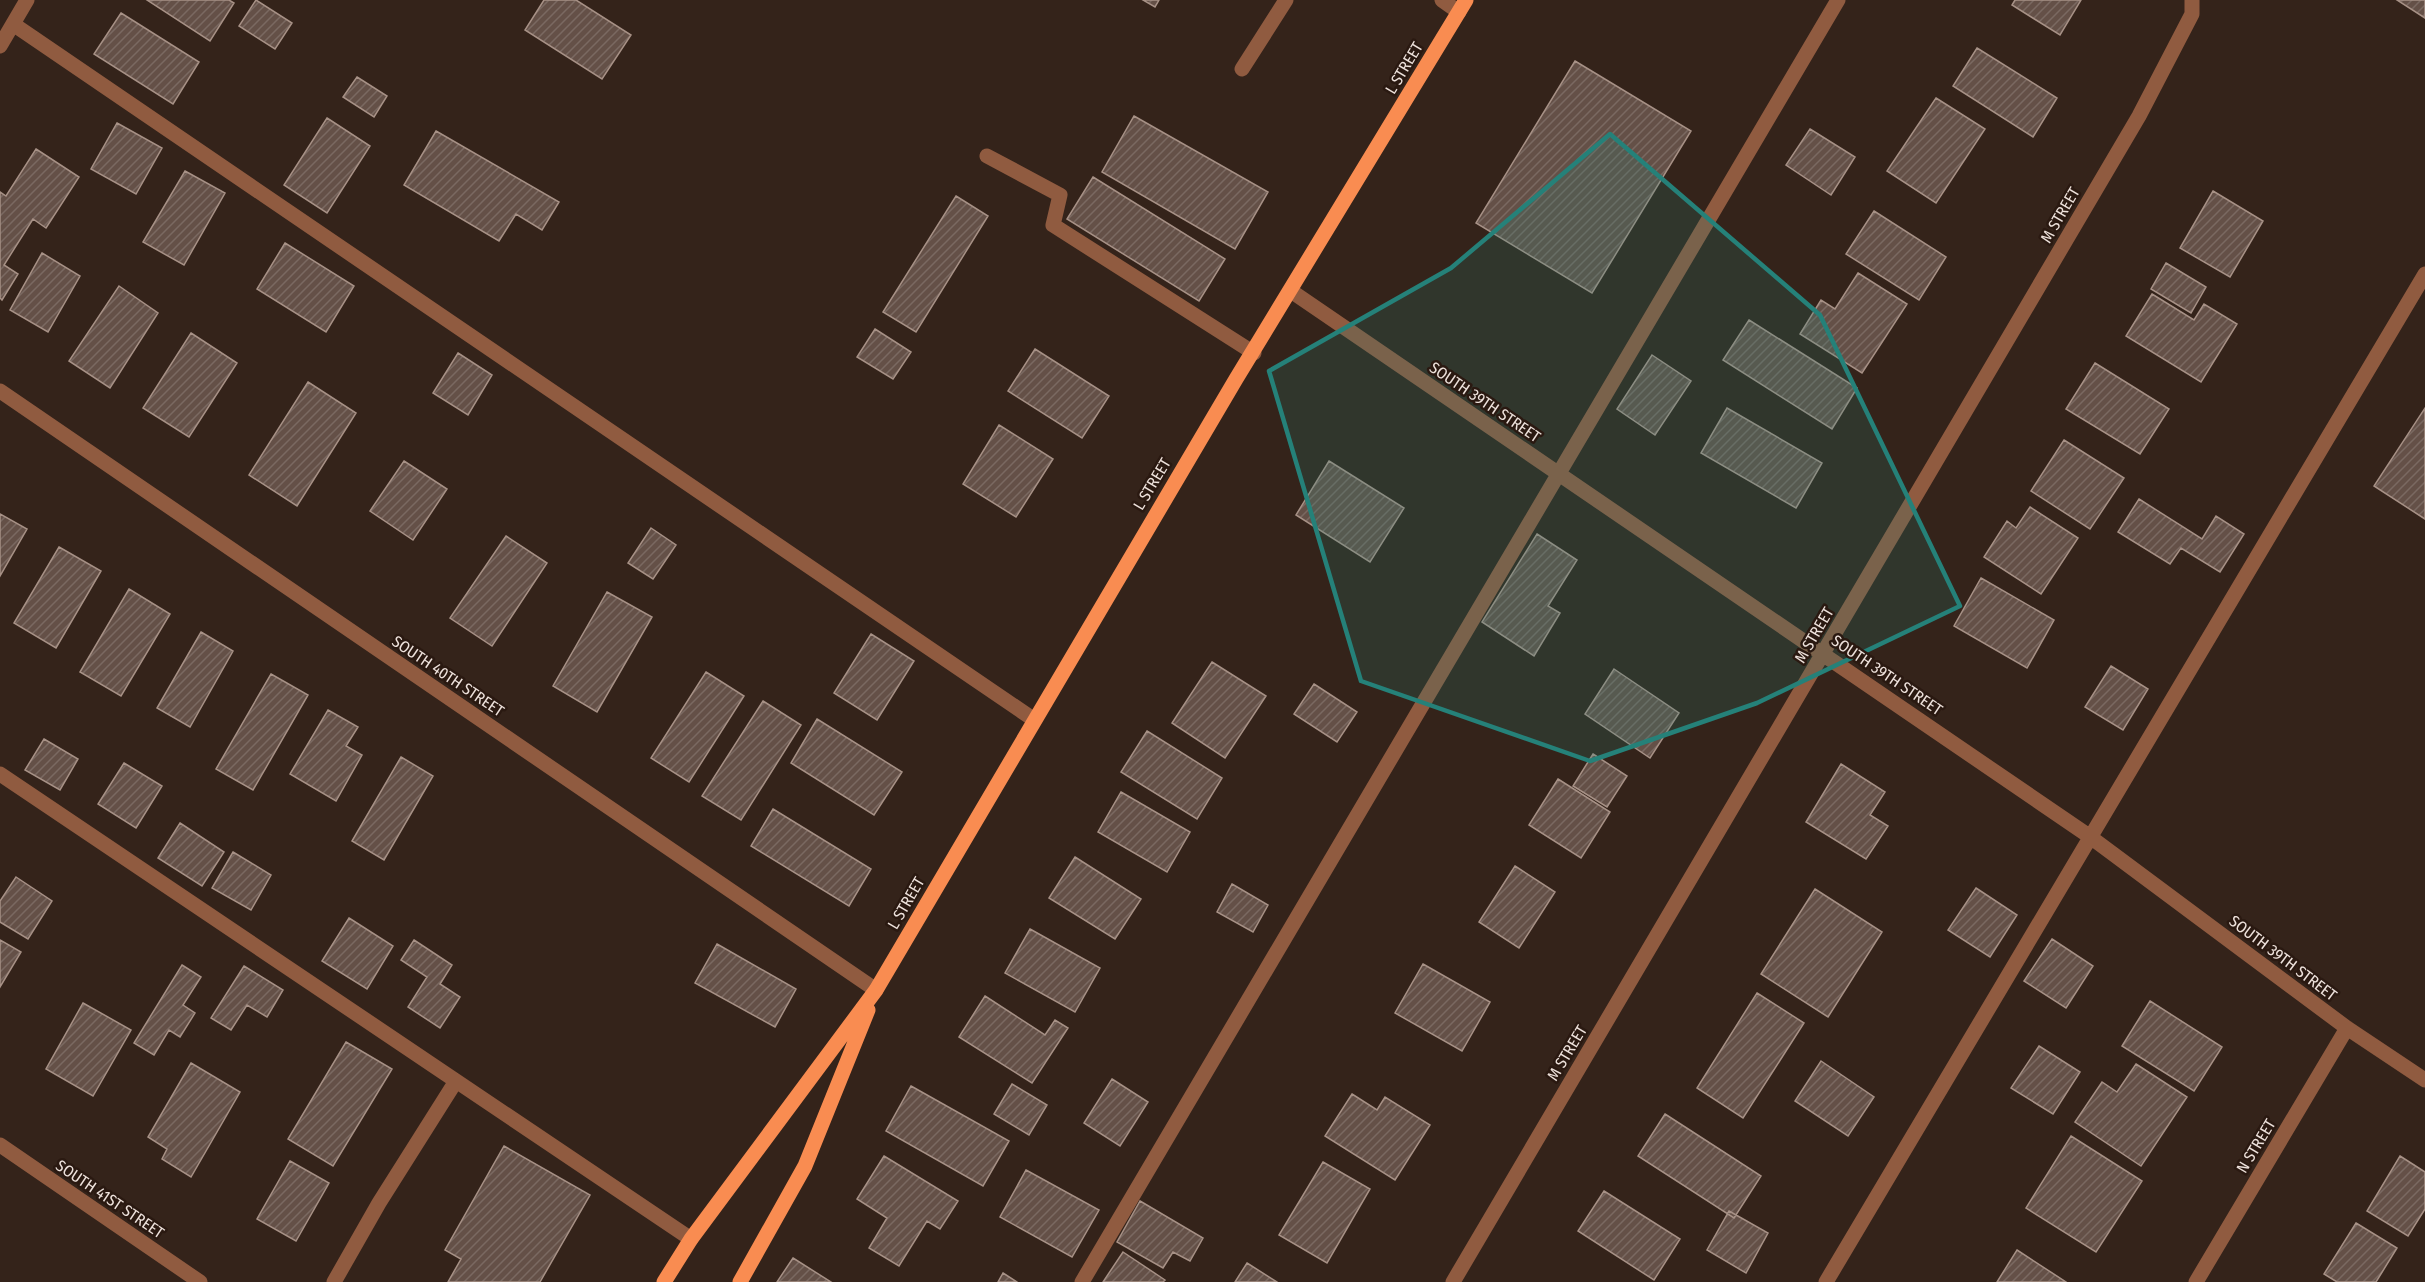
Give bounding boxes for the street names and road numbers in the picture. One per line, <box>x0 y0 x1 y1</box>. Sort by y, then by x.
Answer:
street label: L STREET <box>1381 38 1427 97</box>
street label: M STREET <box>2036 183 2084 246</box>
street label: SOUTH 39TH STREET <box>1426 358 1545 446</box>
street label: L STREET <box>1129 454 1175 513</box>
street label: M STREET <box>1790 603 1838 666</box>
street label: SOUTH 39TH STREET <box>1828 631 1947 719</box>
street label: SOUTH 40TH STREET <box>388 632 508 721</box>
street label: L STREET <box>884 873 929 932</box>
street label: SOUTH 39TH STREET <box>2225 911 2341 1005</box>
street label: M STREET <box>1543 1021 1591 1084</box>
street label: N STREET <box>2233 1115 2280 1176</box>
street label: SOUTH 41ST STREET <box>52 1156 168 1243</box>

